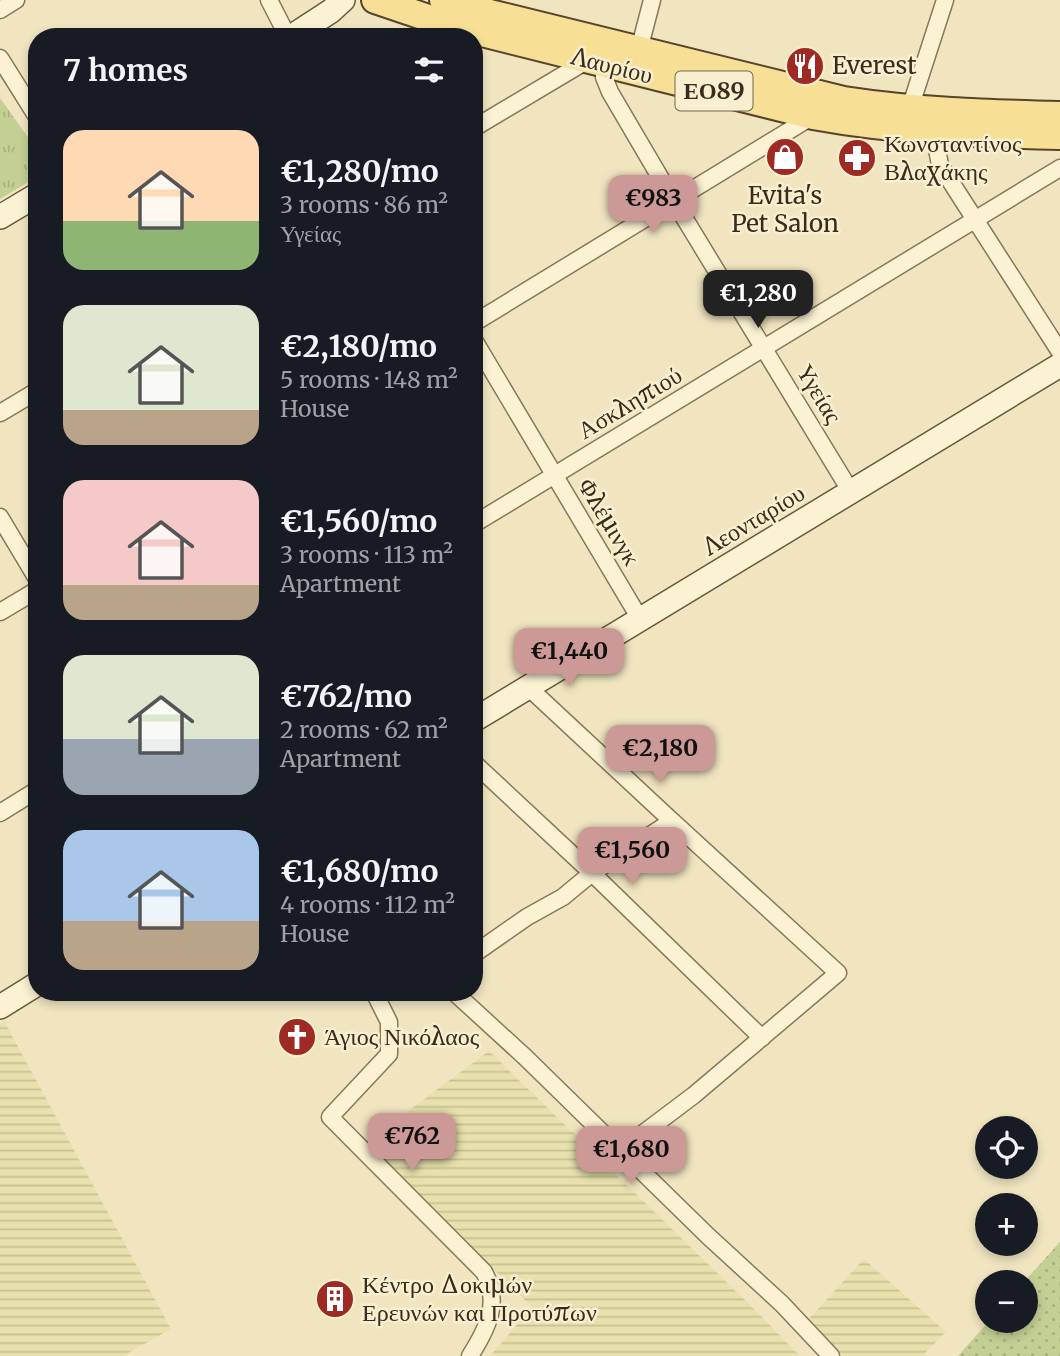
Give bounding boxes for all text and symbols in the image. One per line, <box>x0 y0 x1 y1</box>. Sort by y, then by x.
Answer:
street label: Λαυρίου <box>567 40 656 91</box>
restaurant icon: Everest <box>784 45 826 87</box>
place label: Everest <box>832 50 917 81</box>
text: 7 homes <box>63 51 188 89</box>
icon: filters <box>410 51 448 89</box>
road number: ΕΟ89 <box>676 72 752 110</box>
place label: Κωνσταντίνος Βλαχάκης <box>884 128 1022 187</box>
shop icon: Evita's Pet Salon <box>764 136 806 178</box>
pharmacy icon: Κωνσταντίνος Βλαχάκης <box>836 137 878 179</box>
text: €1,280/mo <box>280 152 439 190</box>
icon: home <box>119 158 203 242</box>
pin: €983 <box>612 176 694 235</box>
place label: Evita's Pet Salon <box>731 180 839 239</box>
text: €983 <box>624 183 682 212</box>
text: 3 rooms · 86 m² <box>280 190 448 219</box>
text: Υγείας <box>280 219 341 248</box>
pin: €1,280 <box>701 270 815 330</box>
text: €1,280 <box>719 278 797 307</box>
text: €2,180/mo <box>280 327 437 365</box>
icon: home <box>119 333 203 417</box>
street label: Υγείας <box>790 358 849 429</box>
street label: Ασκληπιού <box>572 359 687 446</box>
text: 5 rooms · 148 m² <box>280 365 458 394</box>
text: House <box>280 394 349 423</box>
street label: Φλέμινγκ <box>571 472 648 571</box>
street label: Λεονταρίου <box>696 477 810 563</box>
text: €1,560/mo <box>280 502 437 540</box>
icon: home <box>119 508 203 592</box>
text: 3 rooms · 113 m² <box>280 540 453 569</box>
text: Apartment <box>280 569 401 598</box>
pin: €1,440 <box>512 628 626 688</box>
text: €1,440 <box>530 636 608 665</box>
text: €762/mo <box>280 677 412 715</box>
icon: home <box>119 683 203 767</box>
text: 2 rooms · 62 m² <box>280 715 448 744</box>
pin: €2,180 <box>603 726 717 785</box>
text: €2,180 <box>622 733 698 762</box>
text: Apartment <box>280 744 401 773</box>
pin: €1,560 <box>575 828 689 887</box>
text: €1,560 <box>594 835 670 864</box>
text: €1,680/mo <box>280 852 438 890</box>
icon: home <box>119 858 203 942</box>
text: 4 rooms · 112 m² <box>280 890 455 919</box>
text: House <box>280 919 349 948</box>
church icon: Άγιος Νικόλαος <box>276 1016 318 1058</box>
place label: Άγιος Νικόλαος <box>324 1021 480 1052</box>
pin: €762 <box>371 1114 453 1173</box>
map controls <box>975 1116 1038 1333</box>
button: locate <box>975 1116 1038 1179</box>
text: €762 <box>384 1121 440 1150</box>
pin: €1,680 <box>574 1126 688 1186</box>
text: €1,680 <box>592 1134 670 1163</box>
button: + <box>975 1193 1038 1256</box>
place label: Κέντρο Δοκιμών Ερευνών και Προτύπων <box>362 1269 597 1328</box>
button: − <box>975 1270 1038 1333</box>
building icon: Κέντρο Δοκιμών Ερευνών και Προτύπων <box>314 1278 356 1320</box>

